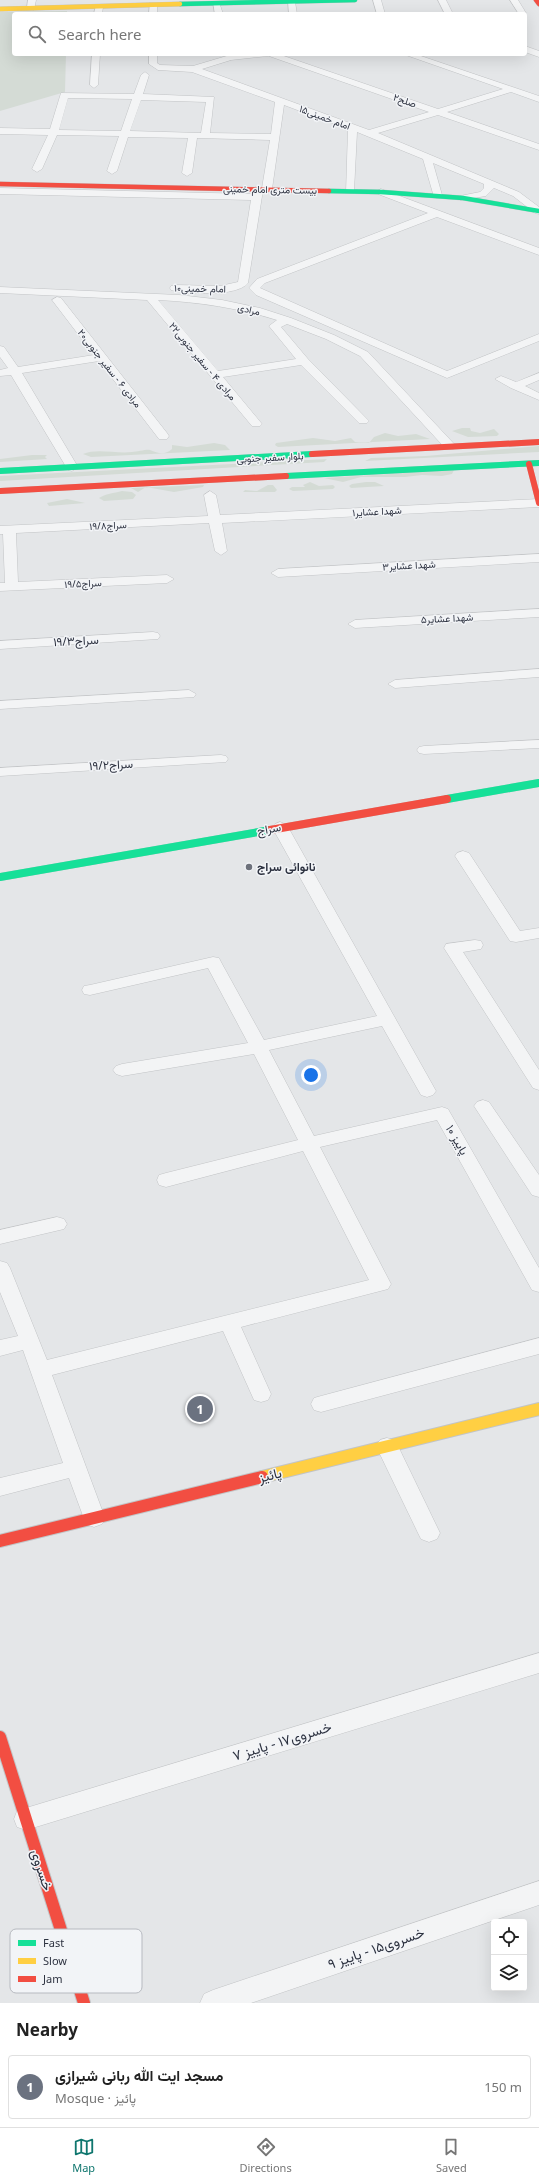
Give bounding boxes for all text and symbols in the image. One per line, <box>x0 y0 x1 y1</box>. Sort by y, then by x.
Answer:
search box <box>12 12 527 56</box>
icon: search <box>26 23 48 45</box>
text: Search here <box>58 24 141 44</box>
street label: صلح۲ <box>392 90 418 110</box>
street label: ۱۵امام خمینی <box>297 101 353 133</box>
street label: بیست متری امام خمینی <box>223 181 317 197</box>
street label: امام خمینی۱۰ <box>174 281 226 295</box>
street label: مرادی <box>236 300 262 318</box>
street label: مرادی ۴ - سفیر جنوبی۲۲ <box>166 319 240 403</box>
street label: مرادی ۶ - سفیر جنوبی۲۰ <box>75 326 145 410</box>
street label: بلوار سفیر جنوبی <box>236 448 304 466</box>
street label: شهدا عشایر۱ <box>352 503 402 519</box>
street label: سراج۱۹/۸ <box>89 517 127 533</box>
street label: شهدا عشایر۳ <box>382 557 436 573</box>
street label: سراج۱۹/۵ <box>64 575 102 591</box>
street label: شهدا عشایر۵ <box>420 610 474 626</box>
street label: سراج۱۹/۳ <box>53 631 99 651</box>
street label: سراج۱۹/۲ <box>89 755 133 775</box>
street label: سراج <box>256 818 282 840</box>
place label: نانوائی سراج <box>257 858 316 875</box>
marker: نانوائی سراج <box>244 862 254 872</box>
your location <box>301 1065 321 1085</box>
street label: پاییز ۱۰ <box>442 1122 473 1158</box>
pin: 1 <box>187 1394 213 1424</box>
street label: پائیز <box>255 1462 284 1488</box>
street label: خسروى۱۷ - پاییز ۷ <box>230 1716 334 1766</box>
street label: خسروى <box>27 1847 58 1893</box>
map controls <box>491 1919 527 1991</box>
button: locate <box>491 1919 527 1955</box>
street label: خسروى۱۵ - پاییز ۹ <box>325 1922 427 1974</box>
legend <box>10 1929 142 1993</box>
text: Fast <box>43 1935 64 1950</box>
text: Slow <box>43 1953 67 1968</box>
button: layers <box>491 1955 527 1991</box>
text: Jam <box>42 1971 62 1986</box>
text: Nearby <box>16 2018 78 2041</box>
text: مسجد ایت الله ربانی شیرازی <box>55 2065 223 2085</box>
text: 1 <box>26 2078 34 2096</box>
text: 150 m <box>484 2078 522 2096</box>
text: Mosque · پائیز <box>55 2089 136 2107</box>
tab: Map <box>72 2136 95 2175</box>
tab: Directions <box>239 2136 292 2175</box>
tab: Saved <box>436 2136 467 2175</box>

